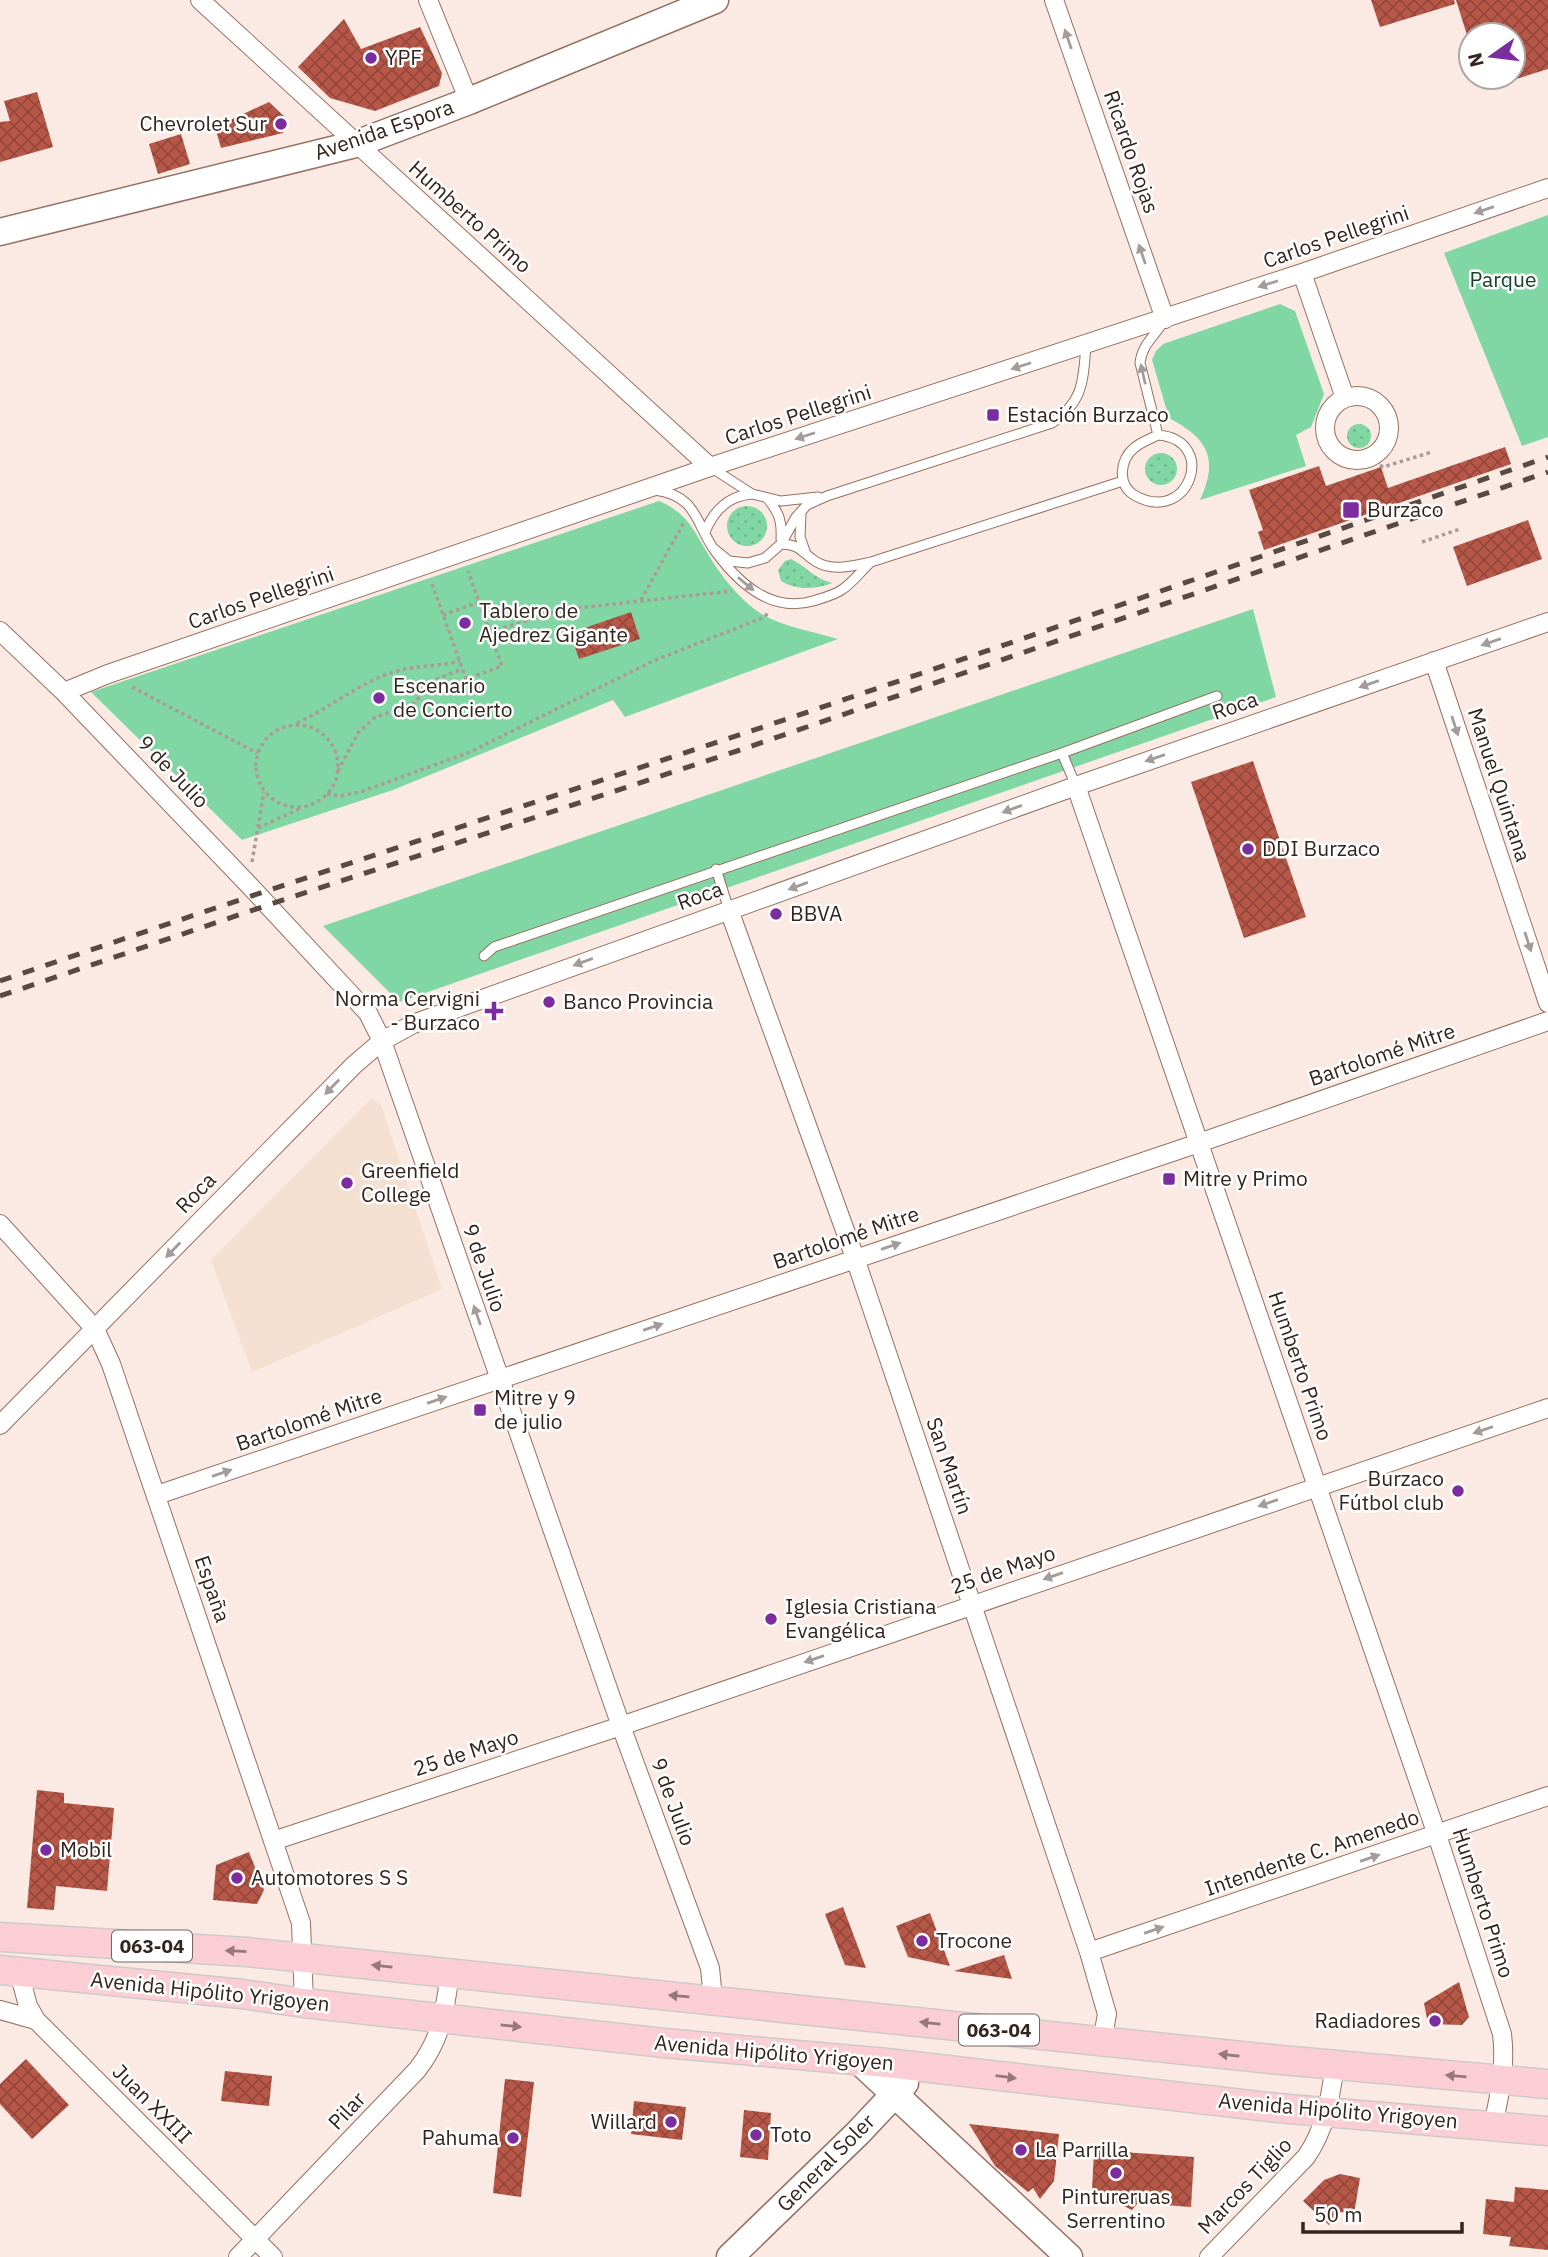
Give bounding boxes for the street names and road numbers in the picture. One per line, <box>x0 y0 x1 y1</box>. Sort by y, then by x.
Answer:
street label: Ricardo Rojas <box>1098 86 1166 217</box>
street label: Avenida Espora <box>310 92 457 166</box>
street label: Humberto Primo <box>403 154 538 279</box>
street label: Carlos Pellegrini <box>1259 198 1412 274</box>
street label: Carlos Pellegrini <box>721 377 875 451</box>
street label: Carlos Pellegrini <box>184 559 337 635</box>
street label: Roca <box>1208 684 1261 726</box>
street label: Manuel Quintana <box>1462 704 1538 865</box>
street label: 9 de Julio <box>132 729 216 814</box>
street label: Roca <box>673 874 726 916</box>
street label: Bartolomé Mitre <box>1305 1016 1458 1092</box>
street label: Roca <box>169 1166 222 1219</box>
street label: Bartolomé Mitre <box>769 1199 922 1275</box>
street label: 9 de Julio <box>457 1220 513 1316</box>
street label: Humberto Primo <box>1262 1287 1340 1444</box>
street label: Bartolomé Mitre <box>232 1381 385 1457</box>
street label: San Martín <box>920 1413 980 1518</box>
street label: 25 de Mayo <box>947 1538 1059 1600</box>
street label: España <box>188 1551 237 1626</box>
street label: 25 de Mayo <box>409 1722 522 1782</box>
street label: 9 de Julio <box>645 1754 703 1849</box>
street label: Intendente C. Amenedo <box>1201 1802 1423 1902</box>
street label: Humberto Primo <box>1447 1824 1521 1981</box>
road number: 063-04 <box>112 1930 192 1962</box>
street label: Avenida Hipólito Yrigoyen <box>89 1965 331 2017</box>
road number: 063-04 <box>959 2014 1039 2046</box>
street label: Avenida Hipólito Yrigoyen <box>653 2028 895 2076</box>
street label: Juan XXIII <box>107 2057 199 2149</box>
street label: Pilar <box>321 2085 371 2135</box>
street label: Avenida Hipólito Yrigoyen <box>1217 2086 1459 2134</box>
street label: General Soler <box>770 2107 881 2217</box>
street label: Marcos Tiglio <box>1191 2131 1298 2240</box>

